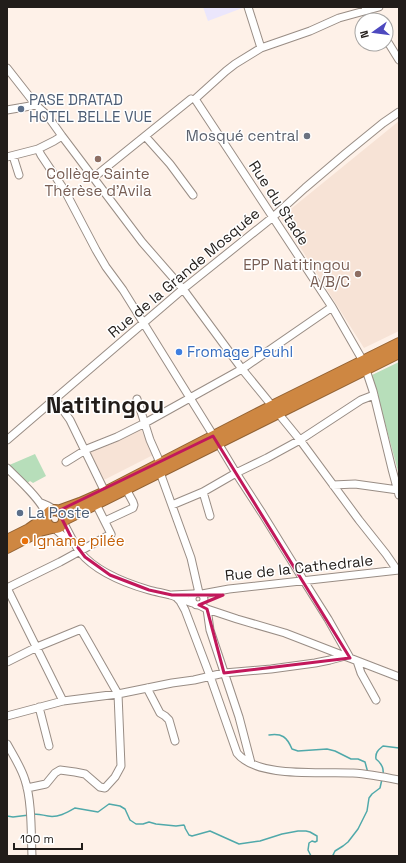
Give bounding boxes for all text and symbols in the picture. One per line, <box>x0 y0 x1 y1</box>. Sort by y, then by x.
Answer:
north arrow <box>354 12 394 52</box>
text: N <box>357 29 372 40</box>
place label: PASE DRATAD HOTEL BELLE VUE <box>29 90 152 126</box>
marker: PASE DRATAD HOTEL BELLE VUE <box>16 104 26 114</box>
place label: Mosqué central <box>186 126 299 145</box>
marker: Mosqué central <box>302 131 312 141</box>
marker: Collège Sainte Thérèse d'Avila <box>93 154 103 164</box>
street label: Rue du Stade <box>245 157 314 249</box>
place label: Collège Sainte Thérèse d'Avila <box>44 164 152 200</box>
street label: Rue de la Grande Mosquée <box>104 203 263 342</box>
place label: EPP Natitingou A/B/C <box>243 255 350 291</box>
marker: EPP Natitingou A/B/C <box>353 269 363 279</box>
place label: Fromage Peuhl <box>187 342 293 361</box>
marker: Fromage Peuhl <box>174 347 184 357</box>
district label: Natitingou <box>46 390 164 420</box>
place label: La Poste <box>28 503 90 522</box>
marker: La Poste <box>15 508 25 518</box>
place label: Igname pilée <box>33 531 125 550</box>
marker: Igname pilée <box>20 536 30 546</box>
street label: Rue de la Cathedrale <box>224 550 374 585</box>
scale bar <box>14 825 82 851</box>
text: 100 m <box>20 831 54 847</box>

